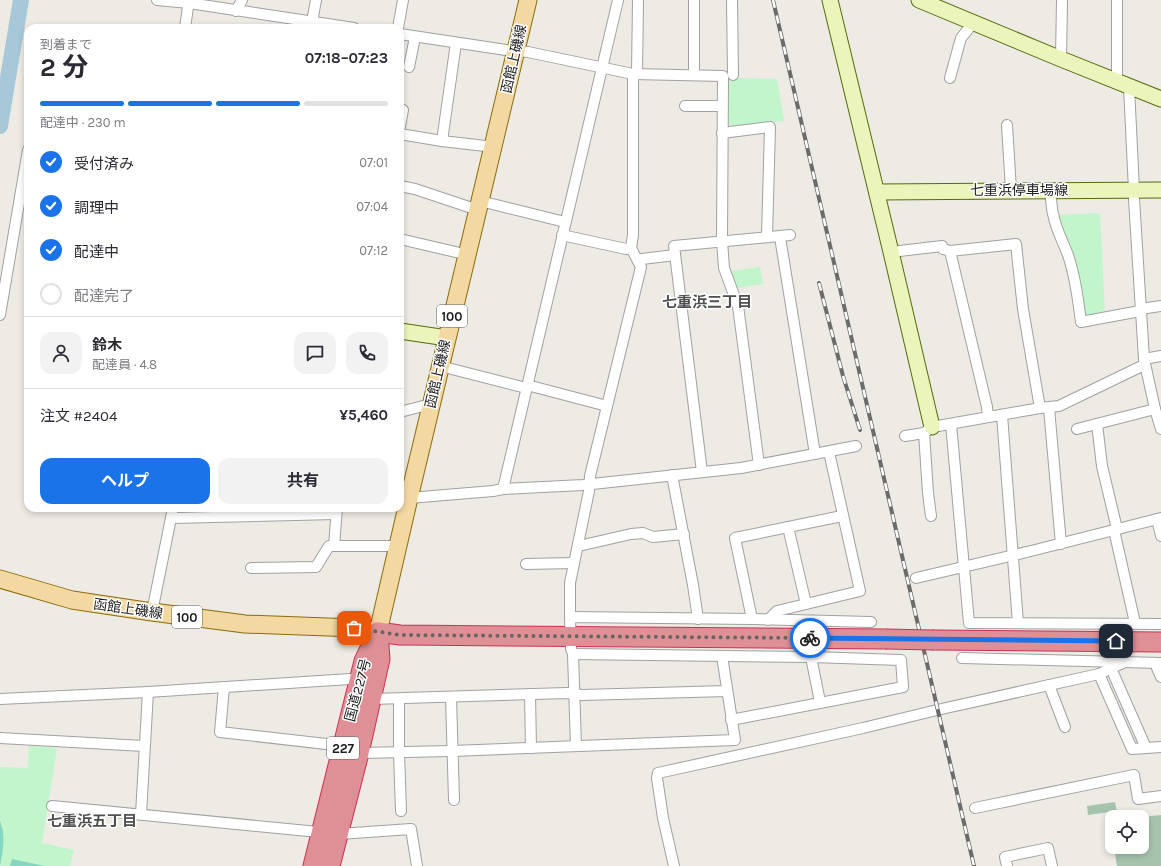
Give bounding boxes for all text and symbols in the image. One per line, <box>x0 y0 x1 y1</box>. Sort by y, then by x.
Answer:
street label: 函館上磯線 <box>498 23 530 95</box>
text: 到着まで <box>40 37 92 52</box>
text: 07:18–07:23 <box>305 49 388 67</box>
text: 2 分 <box>40 52 88 83</box>
text: 配達中 · 230 m <box>40 115 126 130</box>
icon: check <box>40 151 62 173</box>
text: 受付済み <box>74 155 134 173</box>
text: 07:01 <box>359 155 388 170</box>
street label: 七重浜停車場線 <box>970 182 1068 199</box>
icon: check <box>40 195 62 217</box>
text: 調理中 <box>74 199 119 217</box>
text: 07:04 <box>356 199 388 214</box>
icon: check <box>40 239 62 261</box>
text: 配達中 <box>74 243 119 261</box>
text: 07:12 <box>359 243 388 258</box>
text: 配達完了 <box>74 287 134 305</box>
district label: 七重浜三丁目 <box>662 293 752 311</box>
road number: 100 <box>437 305 467 327</box>
button: person <box>40 332 82 374</box>
button: chat <box>294 332 336 374</box>
button: phone <box>346 332 388 374</box>
text: 鈴木 <box>92 336 122 354</box>
street label: 函館上磯線 <box>422 338 454 410</box>
text: 配達員 · 4.8 <box>92 357 157 372</box>
text: ¥5,460 <box>339 406 388 424</box>
text: 注文 #2404 <box>40 407 117 425</box>
button: ヘルプ <box>40 458 210 504</box>
button: 共有 <box>218 458 388 504</box>
street label: 函館上磯線 <box>92 596 164 622</box>
road number: 100 <box>172 606 202 628</box>
pin <box>337 611 371 645</box>
icon: bag <box>343 617 365 639</box>
courier <box>790 618 830 658</box>
pin <box>1099 624 1133 658</box>
icon: bike <box>799 627 821 649</box>
icon: home <box>1105 630 1127 652</box>
street label: 国道227号 <box>341 656 375 724</box>
road number: 227 <box>327 737 359 759</box>
map controls <box>1105 810 1149 854</box>
button: locate <box>1105 810 1149 854</box>
district label: 七重浜五丁目 <box>47 812 137 830</box>

